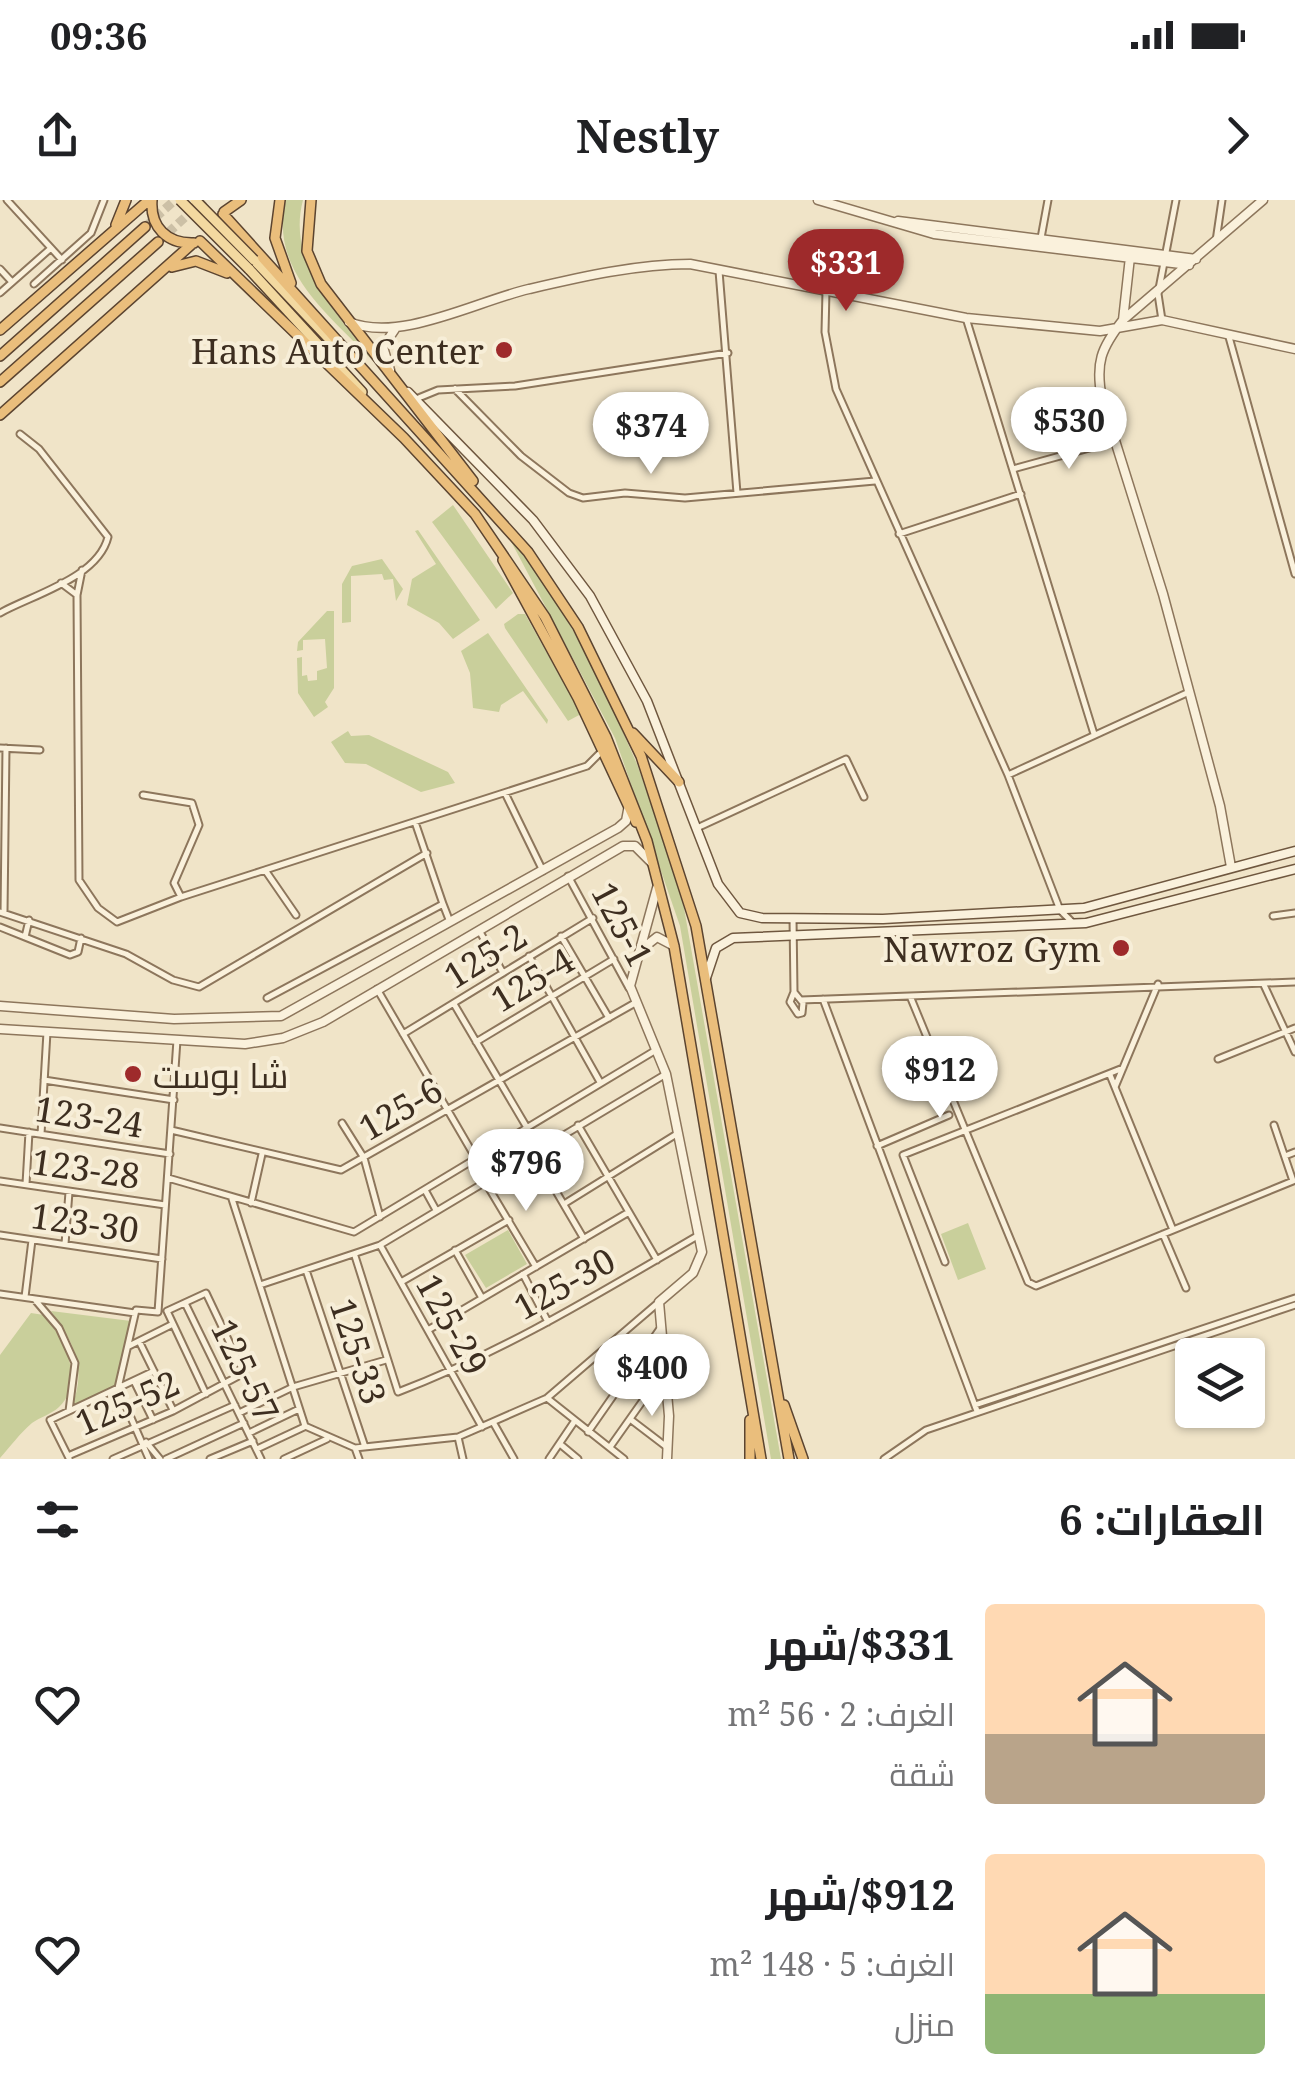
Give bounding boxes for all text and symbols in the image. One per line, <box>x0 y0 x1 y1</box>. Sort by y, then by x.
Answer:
text: 09:36 <box>50 9 147 61</box>
text: Nestly <box>576 105 719 166</box>
icon: share <box>30 108 85 163</box>
icon: forward <box>1210 108 1265 163</box>
pin: $331 <box>787 229 905 314</box>
text: $331 <box>810 240 882 283</box>
place label: Hans Auto Center <box>191 327 484 374</box>
marker: Hans Auto Center <box>493 339 515 361</box>
pin: $530 <box>1010 387 1128 472</box>
pin: $374 <box>592 392 710 477</box>
text: $530 <box>1033 398 1105 441</box>
text: $374 <box>615 403 687 446</box>
street label: 125-1 <box>581 874 665 974</box>
street label: 125-2 <box>435 911 535 999</box>
place label: Nawroz Gym <box>883 925 1101 972</box>
street label: 125-4 <box>482 936 583 1022</box>
marker: Nawroz Gym <box>1110 937 1132 959</box>
pin: $912 <box>881 1036 999 1121</box>
text: $912 <box>904 1047 976 1090</box>
place label: شا بوست <box>153 1051 289 1098</box>
marker: شا بوست <box>122 1063 144 1085</box>
street label: 125-6 <box>350 1065 450 1151</box>
street label: 123-24 <box>32 1084 147 1148</box>
pin: $796 <box>467 1129 585 1214</box>
street label: 123-28 <box>29 1137 143 1199</box>
text: $796 <box>490 1140 562 1183</box>
street label: 123-30 <box>28 1191 142 1253</box>
street label: 125-30 <box>505 1236 623 1330</box>
street label: 125-29 <box>406 1265 500 1383</box>
street label: 125-33 <box>320 1292 398 1410</box>
street label: 125-57 <box>201 1311 291 1429</box>
pin: $400 <box>593 1334 711 1419</box>
map controls <box>1175 1338 1265 1428</box>
button: layers <box>1175 1338 1265 1428</box>
text: $400 <box>616 1345 688 1388</box>
street label: 125-52 <box>68 1358 186 1446</box>
text: العقارات: 6 <box>1059 1490 1265 1547</box>
icon: filters <box>30 1492 85 1547</box>
text: $331/شهر <box>766 1615 955 1672</box>
icon: home <box>1065 1644 1185 1764</box>
icon: heart <box>30 1677 85 1732</box>
text: الغرف: 2 · 56 m² <box>727 1692 955 1735</box>
text: شقة <box>890 1752 955 1795</box>
text: $912/شهر <box>766 1865 955 1922</box>
icon: home <box>1065 1894 1185 2014</box>
icon: heart <box>30 1927 85 1982</box>
text: الغرف: 5 · 148 m² <box>710 1942 955 1985</box>
text: منزل <box>894 2002 955 2045</box>

